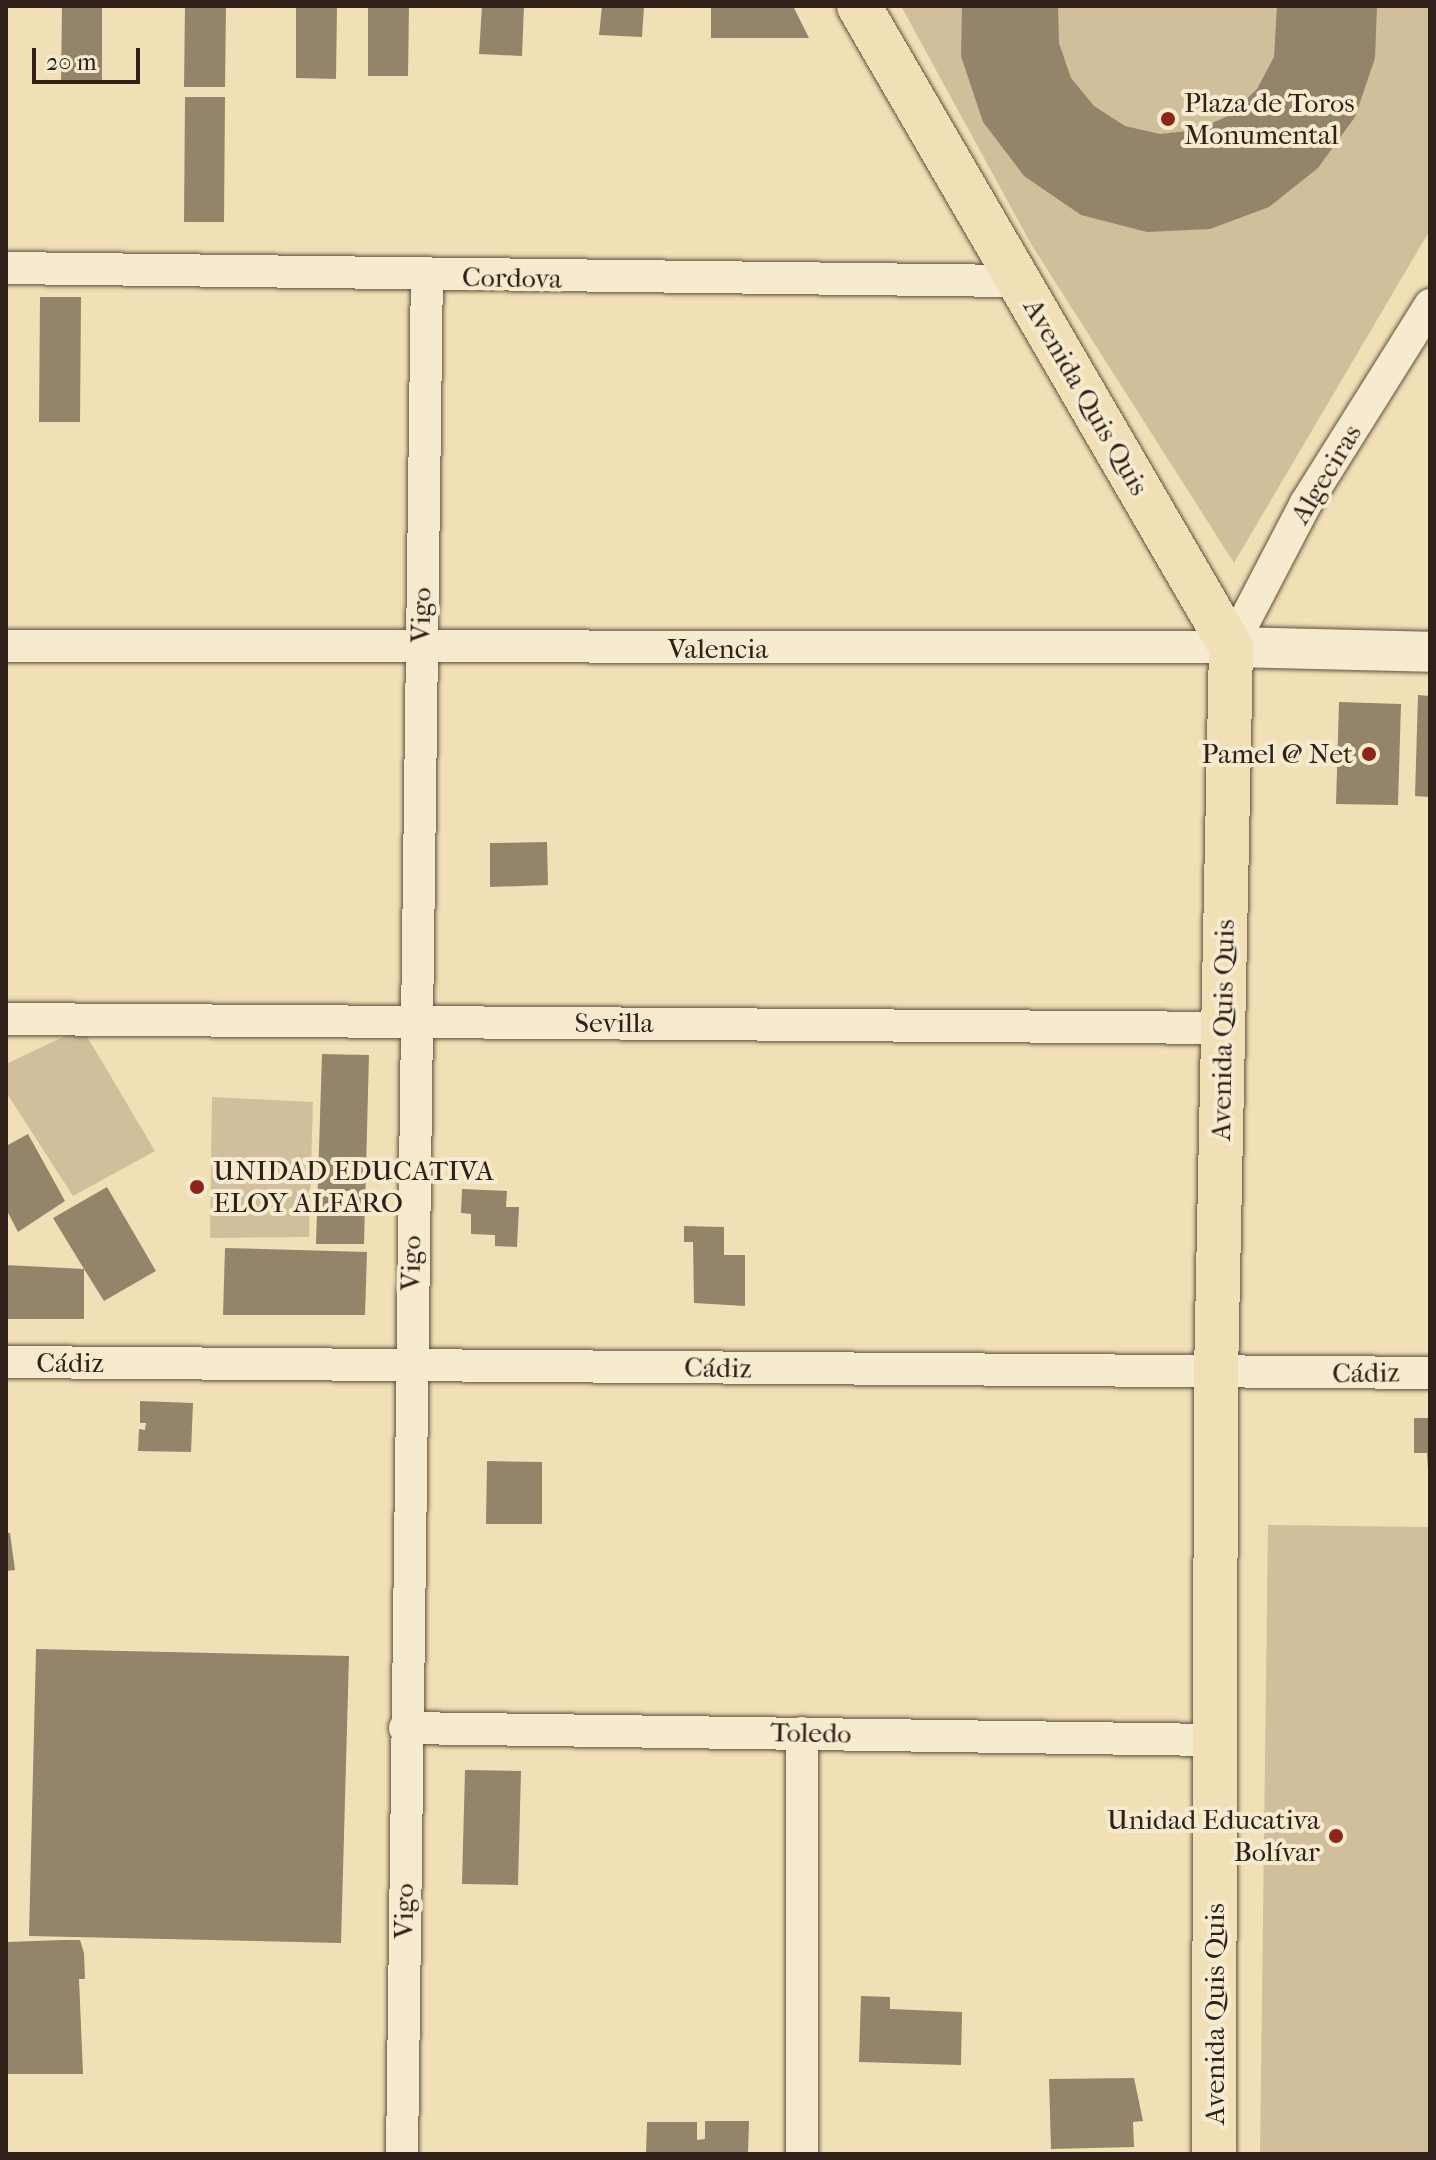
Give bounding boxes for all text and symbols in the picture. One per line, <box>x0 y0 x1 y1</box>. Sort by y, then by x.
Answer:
scale bar <box>36 32 144 82</box>
text: 20 m <box>46 48 97 76</box>
place label: Plaza de Toros Monumental <box>1184 86 1355 152</box>
marker: Plaza de Toros Monumental <box>1159 110 1177 128</box>
street label: Cordova <box>462 260 562 296</box>
street label: Avenida Quis Quis <box>1016 293 1156 501</box>
street label: Algeciras <box>1283 418 1369 530</box>
street label: Vigo <box>404 587 438 643</box>
street label: Valencia <box>668 632 768 666</box>
place label: Pamel @ Net <box>1201 737 1353 771</box>
marker: Pamel @ Net <box>1360 745 1378 763</box>
street label: Avenida Quis Quis <box>1204 919 1242 1141</box>
street label: Sevilla <box>575 1006 653 1040</box>
place label: UNIDAD EDUCATIVA ELOY ALFARO <box>213 1154 494 1220</box>
marker: UNIDAD EDUCATIVA ELOY ALFARO <box>188 1178 206 1196</box>
street label: Vigo <box>394 1235 428 1291</box>
street label: Cádiz <box>36 1346 104 1380</box>
street label: Cádiz <box>684 1351 752 1385</box>
street label: Cádiz <box>1332 1356 1400 1390</box>
street label: Toledo <box>770 1715 852 1751</box>
place label: Unidad Educativa Bolívar <box>1107 1803 1320 1869</box>
marker: Unidad Educativa Bolívar <box>1327 1827 1345 1845</box>
street label: Vigo <box>387 1883 421 1939</box>
street label: Avenida Quis Quis <box>1198 1903 1232 2125</box>

